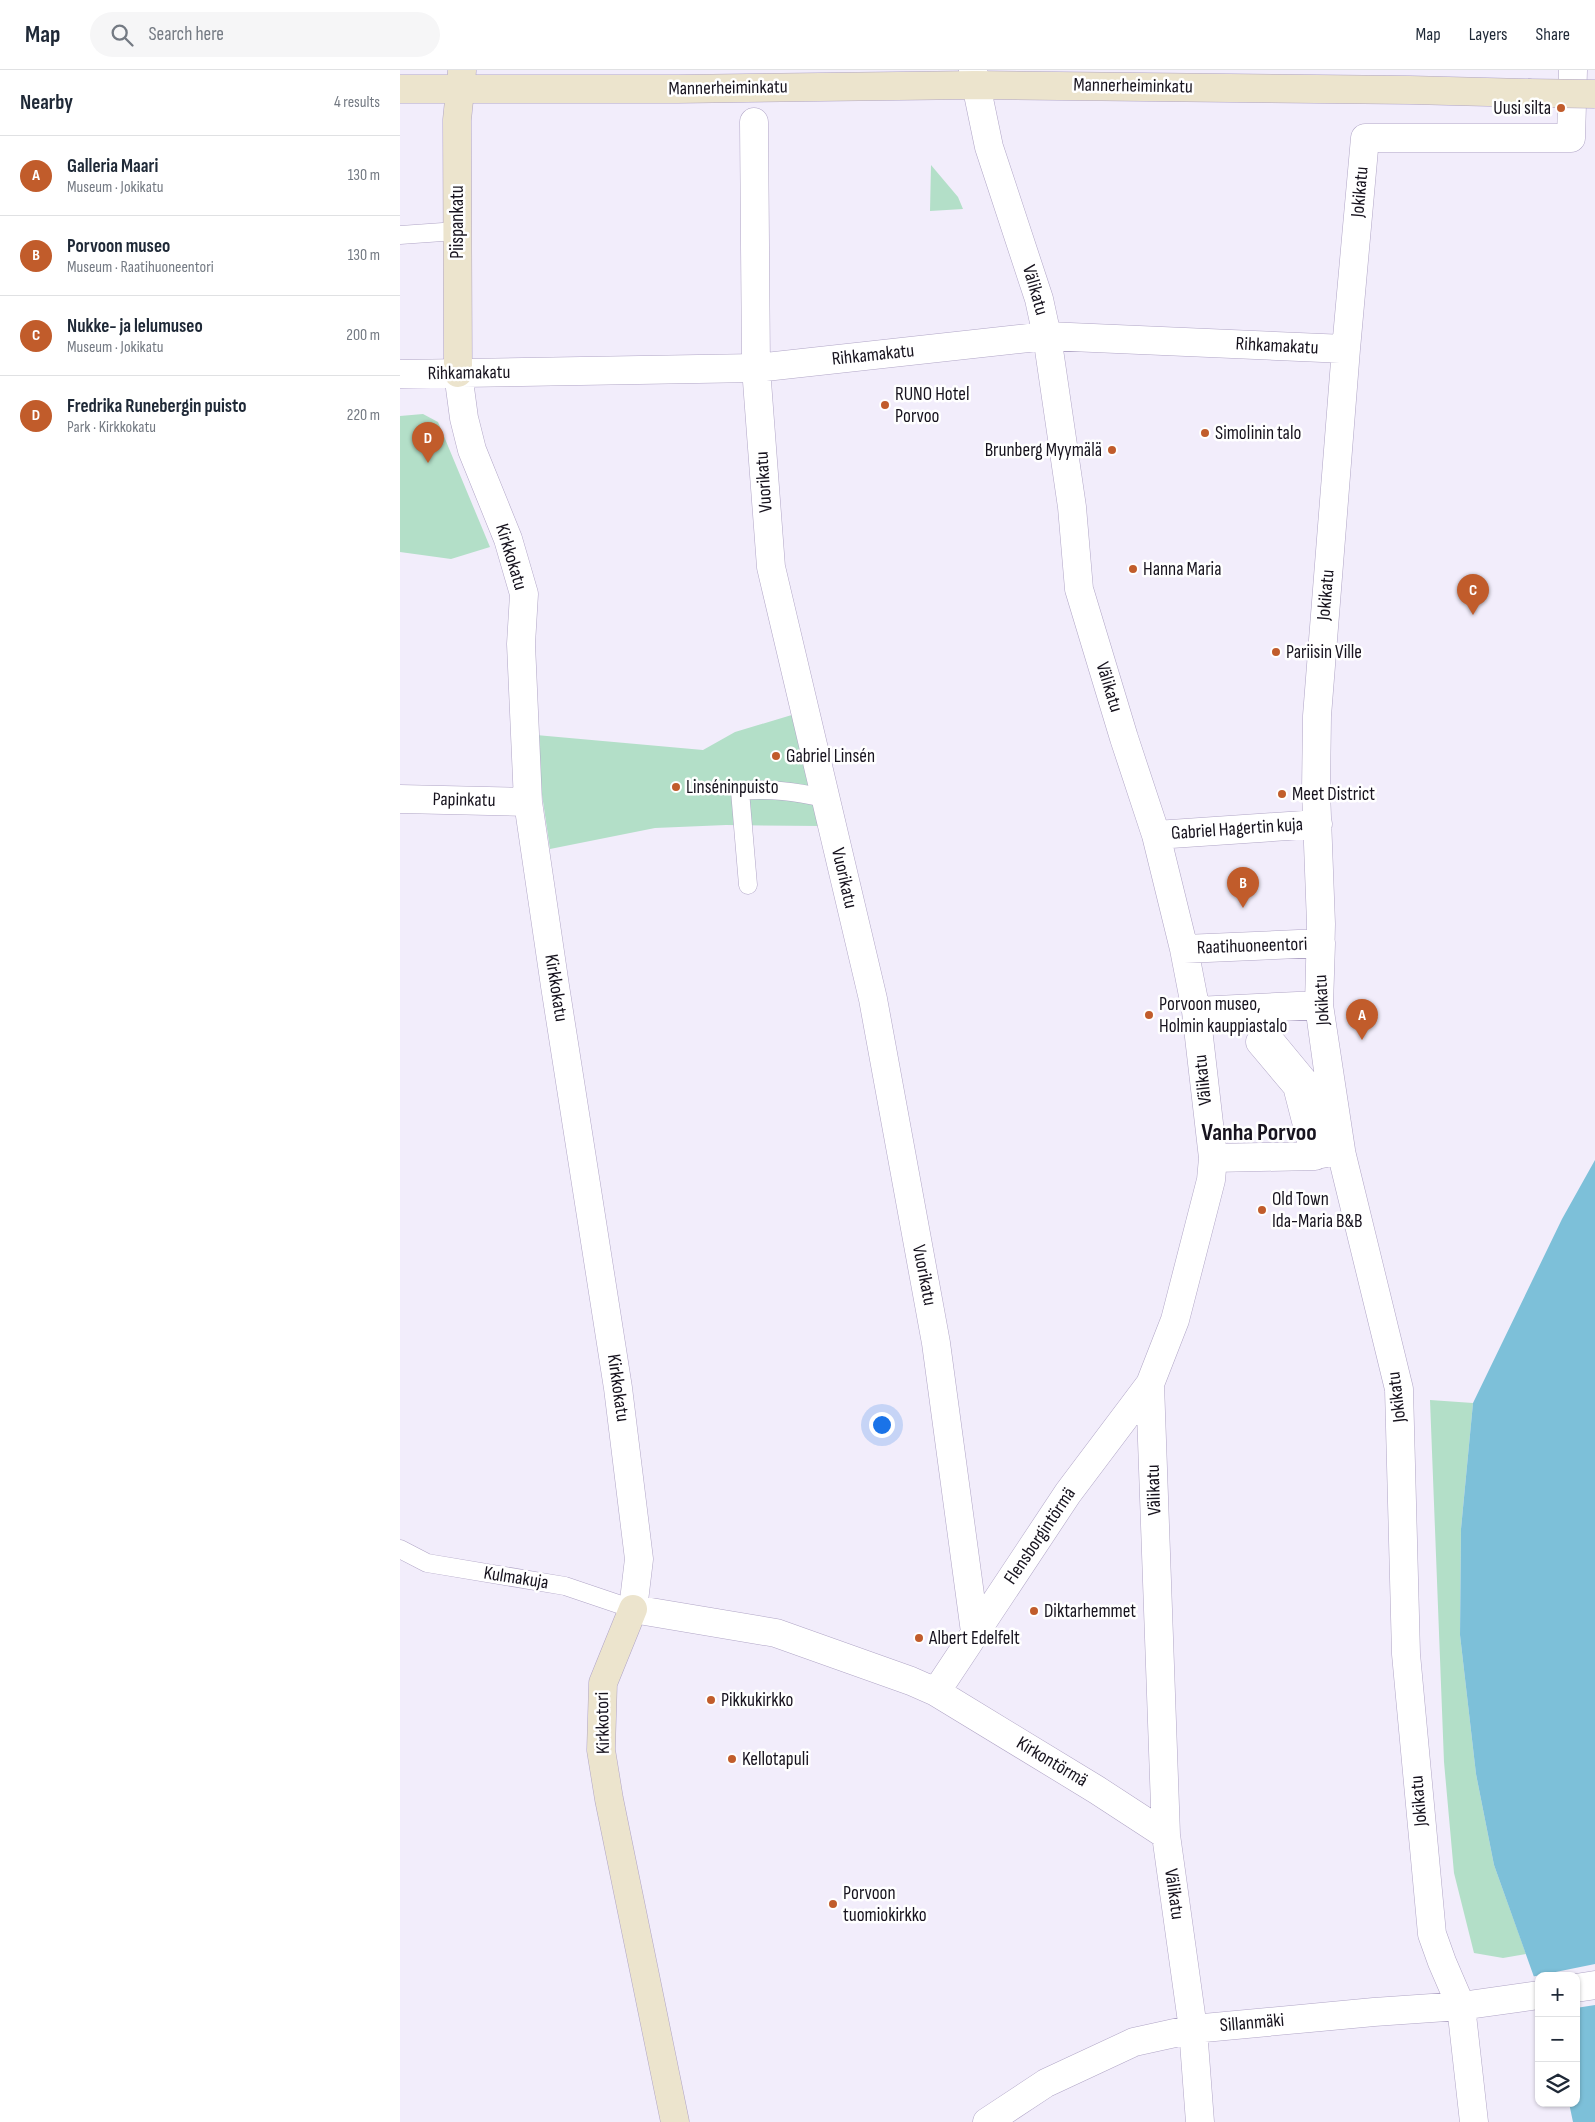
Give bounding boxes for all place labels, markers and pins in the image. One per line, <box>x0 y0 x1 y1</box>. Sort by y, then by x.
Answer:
place label: Uusi silta <box>1493 97 1551 120</box>
marker: Uusi silta <box>1555 102 1567 114</box>
place label: RUNO Hotel Porvoo <box>895 383 970 428</box>
marker: RUNO Hotel Porvoo <box>879 399 891 411</box>
pin: D <box>412 422 444 463</box>
place label: Simolinin talo <box>1215 422 1301 445</box>
marker: Simolinin talo <box>1199 427 1211 439</box>
place label: Brunberg Myymälä <box>985 439 1102 462</box>
marker: Brunberg Myymälä <box>1106 444 1118 456</box>
place label: Hanna Maria <box>1143 558 1221 581</box>
marker: Hanna Maria <box>1127 563 1139 575</box>
pin: C <box>1457 574 1489 615</box>
place label: Pariisin Ville <box>1286 641 1362 664</box>
marker: Pariisin Ville <box>1270 646 1282 658</box>
place label: Gabriel Linsén <box>786 745 875 768</box>
marker: Gabriel Linsén <box>770 750 782 762</box>
place label: Linséninpuisto <box>686 776 779 799</box>
marker: Linséninpuisto <box>670 781 682 793</box>
place label: Meet District <box>1292 783 1375 806</box>
marker: Meet District <box>1276 788 1288 800</box>
pin: B <box>1227 867 1259 908</box>
place label: Porvoon museo, Holmin kauppiastalo <box>1159 993 1287 1038</box>
pin: A <box>1346 999 1378 1040</box>
marker: Porvoon museo, Holmin kauppiastalo <box>1143 1009 1155 1021</box>
place label: Old Town Ida-Maria B&B <box>1272 1188 1363 1233</box>
marker: Old Town Ida-Maria B&B <box>1256 1204 1268 1216</box>
place label: Diktarhemmet <box>1044 1600 1136 1623</box>
marker: Diktarhemmet <box>1028 1605 1040 1617</box>
place label: Albert Edelfelt <box>928 1627 1020 1650</box>
marker: Albert Edelfelt <box>913 1632 925 1644</box>
place label: Pikkukirkko <box>721 1689 793 1712</box>
marker: Pikkukirkko <box>705 1694 717 1706</box>
place label: Kellotapuli <box>742 1748 809 1771</box>
marker: Kellotapuli <box>726 1753 738 1765</box>
place label: Porvoon tuomiokirkko <box>843 1882 927 1927</box>
marker: Porvoon tuomiokirkko <box>827 1898 839 1910</box>

